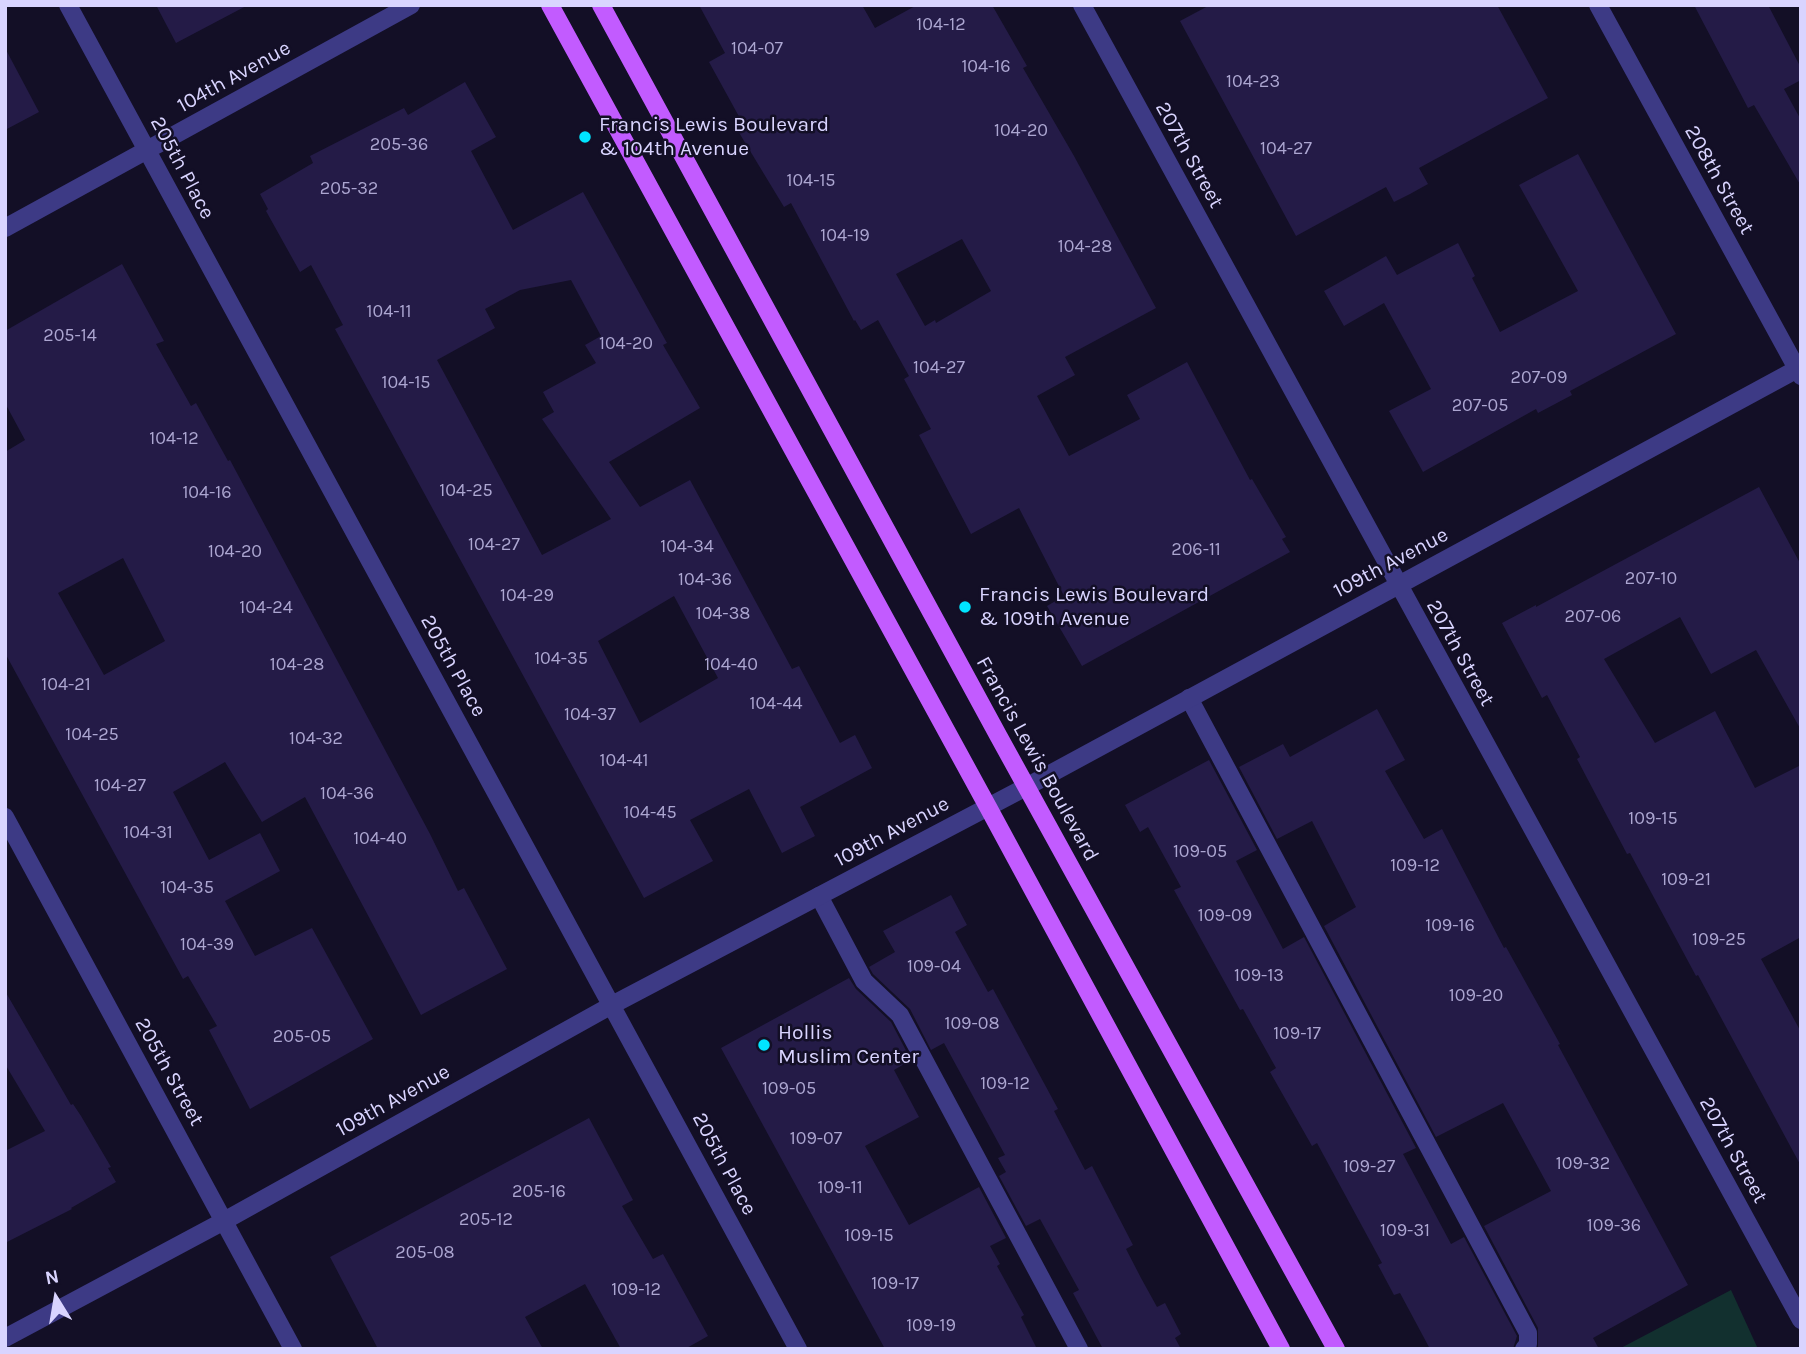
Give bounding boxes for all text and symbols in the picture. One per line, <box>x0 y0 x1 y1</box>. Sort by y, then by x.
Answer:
house number: 104-12 <box>916 14 966 36</box>
street label: 104th Avenue <box>173 35 295 119</box>
house number: 104-07 <box>731 38 783 60</box>
house number: 104-16 <box>961 56 1011 78</box>
house number: 104-23 <box>1226 71 1280 93</box>
street label: 207th Street <box>1149 97 1229 213</box>
street label: 205th Place <box>144 112 220 224</box>
place label: Francis Lewis Boulevard & 104th Avenue <box>599 112 829 162</box>
house number: 104-20 <box>994 120 1048 142</box>
street label: 208th Street <box>1679 121 1759 239</box>
marker: Francis Lewis Boulevard & 104th Avenue <box>577 129 593 145</box>
house number: 205-36 <box>370 134 428 156</box>
house number: 104-27 <box>1260 138 1312 160</box>
house number: 104-15 <box>786 170 836 192</box>
house number: 205-32 <box>320 178 378 200</box>
house number: 104-19 <box>820 225 870 247</box>
house number: 104-28 <box>1058 236 1112 258</box>
house number: 104-11 <box>367 301 411 323</box>
house number: 205-14 <box>43 325 97 347</box>
house number: 104-20 <box>599 333 653 355</box>
house number: 104-27 <box>913 357 965 379</box>
house number: 207-09 <box>1511 367 1567 389</box>
house number: 104-15 <box>381 372 431 394</box>
house number: 207-05 <box>1452 395 1508 417</box>
house number: 104-12 <box>149 428 199 450</box>
house number: 104-25 <box>439 480 493 502</box>
house number: 104-16 <box>182 482 232 504</box>
street label: 109th Avenue <box>1329 522 1453 604</box>
house number: 104-27 <box>468 534 520 556</box>
house number: 104-34 <box>660 536 714 558</box>
house number: 206-11 <box>1171 539 1221 561</box>
house number: 104-20 <box>208 541 262 563</box>
house number: 207-10 <box>1625 568 1677 590</box>
house number: 104-36 <box>678 569 732 591</box>
place label: Francis Lewis Boulevard & 109th Avenue <box>979 582 1209 632</box>
house number: 104-29 <box>500 585 554 607</box>
street label: 207th Street <box>1420 595 1500 711</box>
house number: 104-24 <box>239 597 293 619</box>
marker: Francis Lewis Boulevard & 109th Avenue <box>957 599 973 615</box>
house number: 104-38 <box>696 603 750 625</box>
house number: 207-06 <box>1565 606 1621 628</box>
street label: 205th Place <box>415 611 491 721</box>
house number: 104-35 <box>534 648 588 670</box>
street label: Francis Lewis Boulevard <box>970 652 1104 866</box>
house number: 104-28 <box>270 654 324 676</box>
house number: 104-40 <box>704 654 758 676</box>
house number: 104-21 <box>41 674 91 696</box>
house number: 104-44 <box>749 693 803 715</box>
house number: 104-37 <box>564 704 616 726</box>
house number: 104-25 <box>65 724 119 746</box>
house number: 104-32 <box>289 728 343 750</box>
house number: 104-41 <box>600 750 648 772</box>
house number: 104-27 <box>94 775 146 797</box>
house number: 104-36 <box>320 783 374 805</box>
street label: 109th Avenue <box>830 791 954 873</box>
house number: 104-45 <box>623 802 677 824</box>
house number: 109-15 <box>1628 808 1678 830</box>
house number: 104-31 <box>123 822 173 844</box>
house number: 104-40 <box>353 828 407 850</box>
house number: 109-05 <box>1173 841 1227 863</box>
house number: 109-12 <box>1390 855 1440 877</box>
house number: 109-21 <box>1661 869 1711 891</box>
house number: 104-35 <box>160 877 214 899</box>
house number: 109-09 <box>1198 905 1252 927</box>
house number: 109-16 <box>1425 915 1475 937</box>
house number: 109-25 <box>1692 929 1746 951</box>
house number: 104-39 <box>180 934 234 956</box>
house number: 109-04 <box>907 956 961 978</box>
house number: 109-13 <box>1234 965 1284 987</box>
house number: 109-20 <box>1449 985 1503 1007</box>
house number: 109-08 <box>944 1013 1000 1035</box>
street label: 205th Street <box>129 1014 209 1130</box>
place label: Hollis Muslim Center <box>778 1020 919 1070</box>
house number: 109-17 <box>1273 1023 1321 1045</box>
house number: 205-05 <box>273 1026 331 1048</box>
marker: Hollis Muslim Center <box>756 1037 772 1053</box>
street label: 109th Avenue <box>332 1059 454 1143</box>
house number: 109-12 <box>980 1073 1030 1095</box>
house number: 109-05 <box>762 1078 816 1100</box>
street label: 207th Street <box>1693 1092 1773 1208</box>
street label: 205th Place <box>686 1108 762 1220</box>
house number: 109-07 <box>790 1128 842 1150</box>
house number: 109-32 <box>1556 1153 1610 1175</box>
house number: 109-27 <box>1343 1156 1395 1178</box>
house number: 109-11 <box>817 1177 863 1199</box>
house number: 205-16 <box>512 1181 566 1203</box>
house number: 205-12 <box>459 1209 513 1231</box>
house number: 109-36 <box>1587 1215 1641 1237</box>
house number: 109-31 <box>1380 1220 1430 1242</box>
house number: 109-15 <box>844 1225 894 1247</box>
house number: 205-08 <box>395 1242 455 1264</box>
north arrow <box>21 1263 91 1333</box>
text: N <box>43 1265 61 1289</box>
house number: 109-17 <box>871 1273 919 1295</box>
house number: 109-12 <box>611 1279 661 1301</box>
house number: 109-19 <box>906 1315 956 1337</box>

